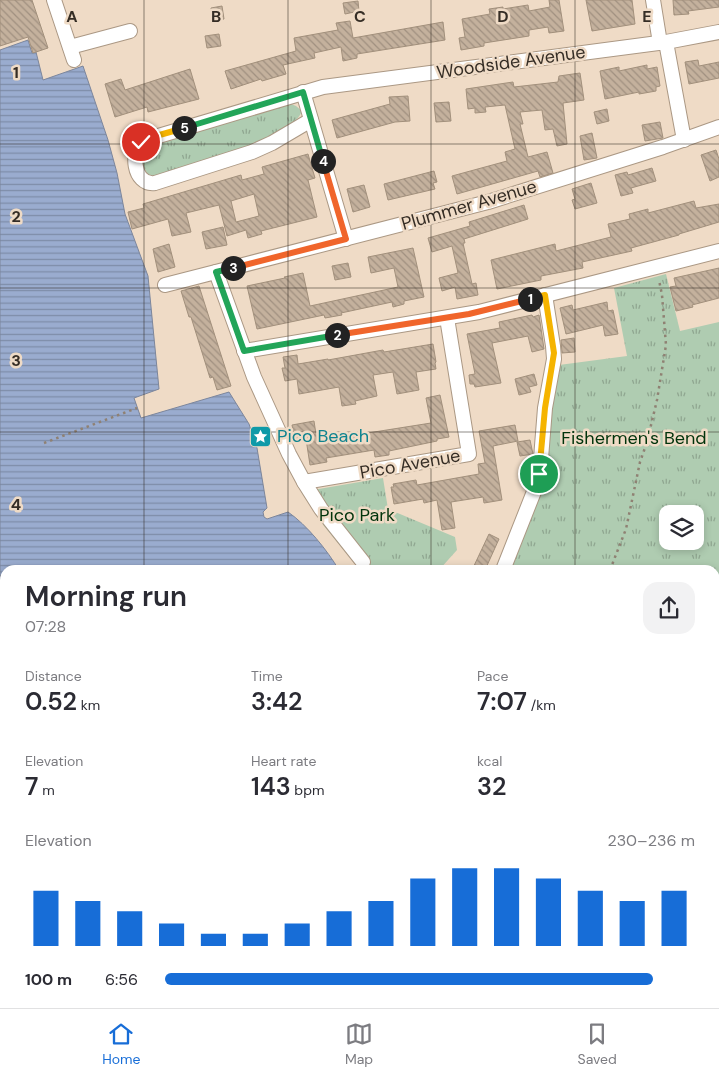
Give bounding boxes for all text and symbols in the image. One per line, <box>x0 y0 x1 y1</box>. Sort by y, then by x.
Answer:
text: A <box>66 6 78 27</box>
text: B <box>211 6 221 27</box>
text: C <box>354 6 366 27</box>
text: D <box>497 6 509 27</box>
text: E <box>642 6 652 27</box>
street label: Woodside Avenue <box>435 40 587 84</box>
text: 1 <box>13 62 19 83</box>
pin: 5 <box>172 116 196 140</box>
text: 5 <box>180 119 189 137</box>
pin <box>120 121 162 163</box>
icon: check <box>127 128 155 156</box>
pin: 4 <box>310 148 336 174</box>
text: 4 <box>319 152 328 170</box>
street label: Plummer Avenue <box>399 174 539 236</box>
text: 2 <box>11 206 21 227</box>
pin: 3 <box>220 256 246 280</box>
text: 3 <box>229 259 238 277</box>
pin: 1 <box>518 286 542 312</box>
text: 1 <box>528 290 533 308</box>
pin: 2 <box>324 322 350 348</box>
text: 2 <box>333 326 342 344</box>
text: 3 <box>11 350 21 371</box>
place icon: Pico Beach <box>249 424 273 448</box>
place label: Pico Beach <box>277 424 369 448</box>
park label: Fishermen's Bend <box>561 426 707 450</box>
street label: Pico Avenue <box>358 443 462 485</box>
pin <box>518 453 560 495</box>
icon: arrive <box>525 460 553 488</box>
text: 4 <box>11 494 21 515</box>
park label: Pico Park <box>319 503 395 527</box>
map controls <box>659 505 704 550</box>
button: layers <box>659 505 704 550</box>
text: Morning run <box>25 578 187 615</box>
button: share <box>643 582 695 634</box>
text: 07:28 <box>25 616 66 637</box>
text: Distance <box>25 667 82 685</box>
text: Time <box>251 667 283 685</box>
text: Pace <box>477 667 508 685</box>
text: 0.52 <box>25 685 77 718</box>
text: 3:42 <box>251 685 302 718</box>
text: 7:07 <box>477 685 527 718</box>
text: km <box>77 696 100 714</box>
text: /km <box>527 696 556 714</box>
text: Elevation <box>25 752 83 770</box>
text: Heart rate <box>251 752 316 770</box>
text: kcal <box>477 752 502 770</box>
text: 7 <box>25 770 38 803</box>
text: 143 <box>251 770 291 803</box>
text: 32 <box>477 770 506 803</box>
text: m <box>38 781 55 799</box>
text: bpm <box>291 781 324 799</box>
text: Elevation <box>25 830 92 851</box>
text: 230–236 m <box>607 830 695 851</box>
text: 100 m <box>25 969 72 990</box>
text: 6:56 <box>105 969 138 990</box>
tab: Home <box>102 1020 140 1068</box>
tab: Map <box>345 1020 373 1068</box>
tab: Saved <box>578 1020 617 1068</box>

